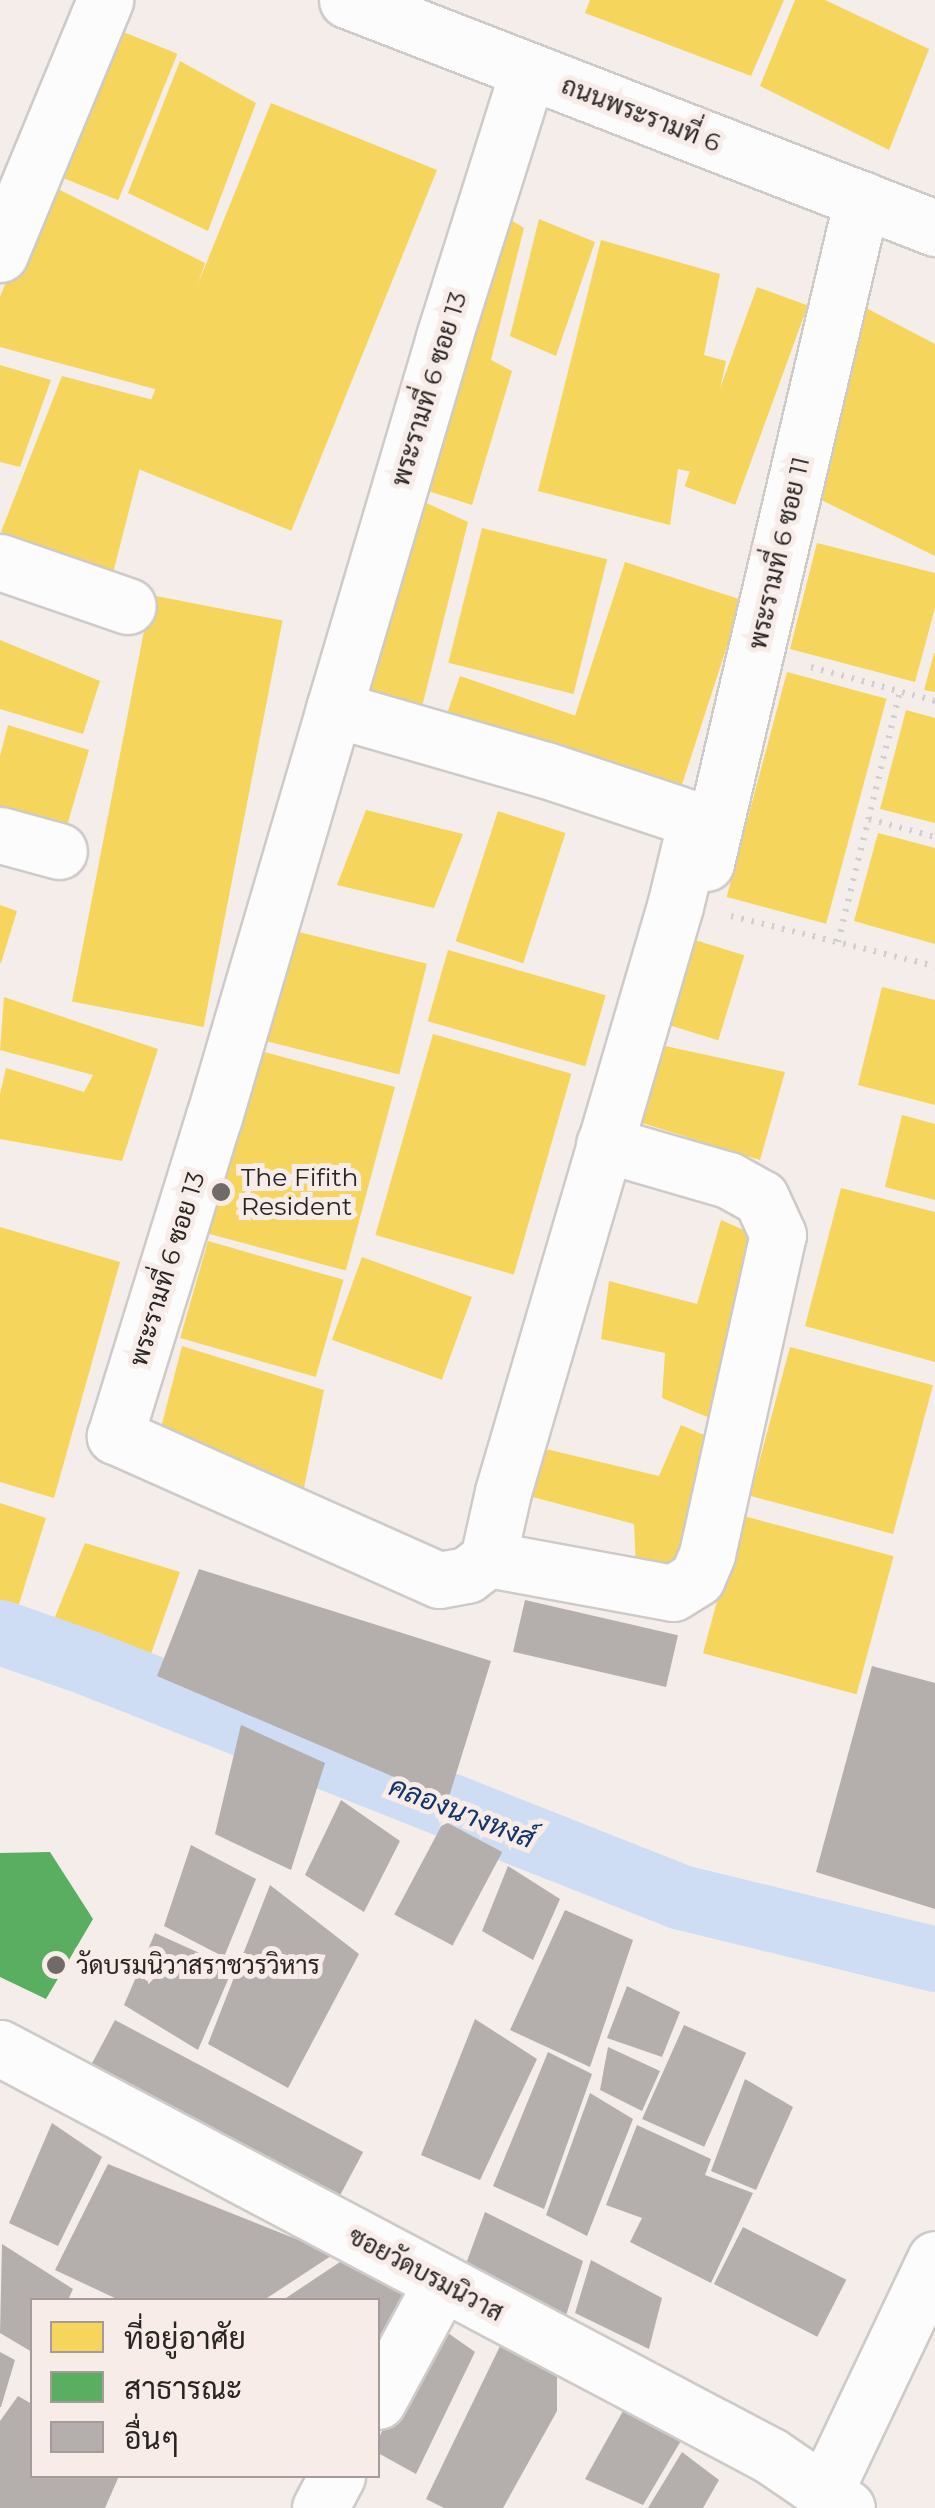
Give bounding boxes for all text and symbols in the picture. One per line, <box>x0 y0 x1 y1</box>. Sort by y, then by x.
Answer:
street label: ถนนพระรามที่ 6 <box>557 70 725 158</box>
street label: พระรามที่ 6 ซอย 13 <box>385 288 473 490</box>
street label: พระรามที่ 6 ซอย 11 <box>742 454 816 652</box>
place label: The Fifith Resident <box>241 1163 359 1222</box>
street label: พระรามที่ 6 ซอย 13 <box>123 1168 211 1370</box>
marker: The Fifith Resident <box>210 1181 232 1203</box>
water label: คลองนางหงส์ <box>384 1769 540 1855</box>
place label: วัดบรมนิวาสราชวรวิหาร <box>76 1950 320 1980</box>
marker: วัดบรมนิวาสราชวรวิหาร <box>45 1954 67 1976</box>
street label: ซอยวัดบรมนิวาส <box>344 2221 508 2327</box>
legend <box>30 2298 380 2478</box>
text: ที่อยู่อาศัย <box>124 2320 246 2357</box>
text: สาธารณะ <box>124 2370 242 2407</box>
text: อื่นๆ <box>124 2420 179 2457</box>

